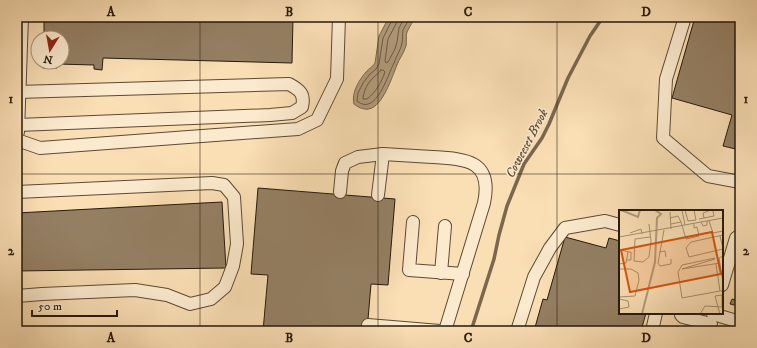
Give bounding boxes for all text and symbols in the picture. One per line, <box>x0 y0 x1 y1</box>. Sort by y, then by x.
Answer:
text: A <box>106 4 116 20</box>
text: B <box>285 4 293 20</box>
text: C <box>464 4 473 20</box>
text: D <box>641 4 651 20</box>
north arrow <box>30 30 70 70</box>
text: N <box>43 51 54 67</box>
text: 1 <box>9 91 14 107</box>
text: 1 <box>744 91 749 107</box>
water label: Coweeset Brook <box>502 106 552 181</box>
inset map <box>619 210 723 314</box>
text: 2 <box>8 243 15 259</box>
text: 2 <box>743 243 750 259</box>
scale bar <box>32 292 117 318</box>
text: 50 m <box>38 299 62 314</box>
text: A <box>106 330 116 346</box>
text: B <box>285 330 293 346</box>
text: C <box>464 330 473 346</box>
text: D <box>641 330 651 346</box>

